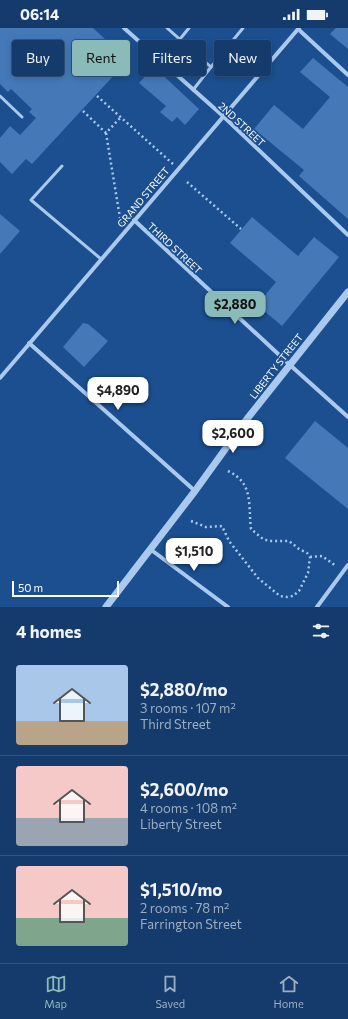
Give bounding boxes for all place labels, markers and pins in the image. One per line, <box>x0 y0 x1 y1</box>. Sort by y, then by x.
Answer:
pin: $2,880 <box>202 291 268 325</box>
pin: $4,890 <box>85 377 151 411</box>
pin: $2,600 <box>200 420 266 454</box>
pin: $1,510 <box>161 538 227 572</box>

